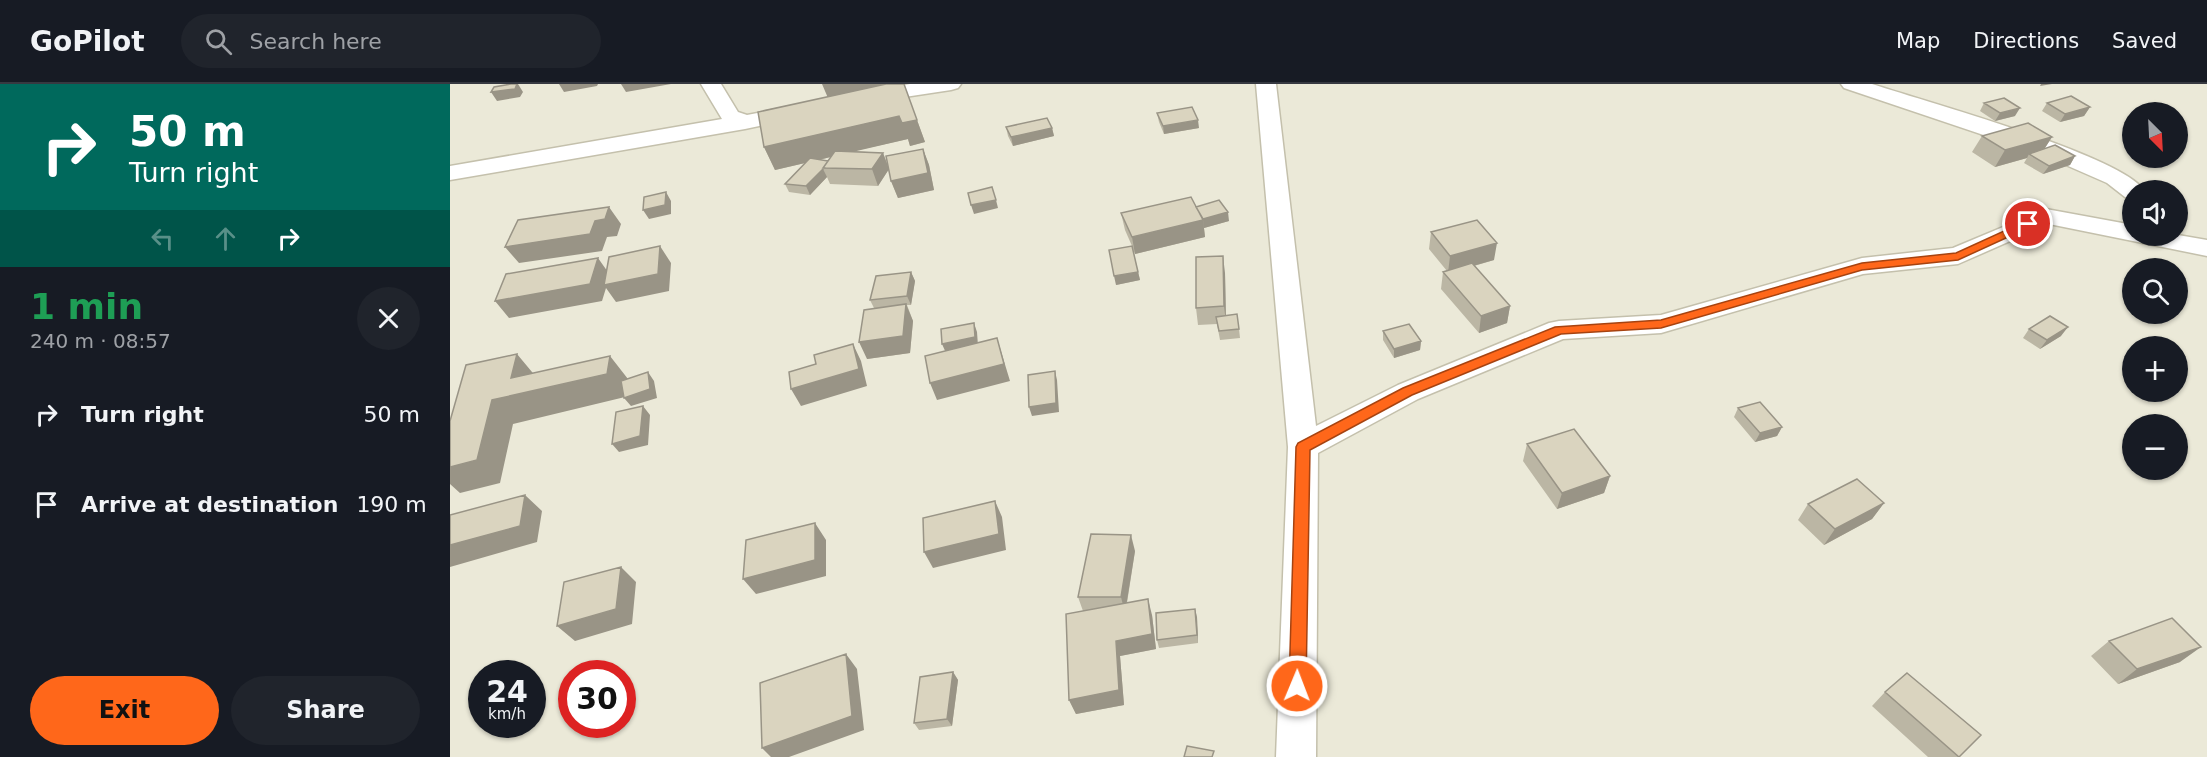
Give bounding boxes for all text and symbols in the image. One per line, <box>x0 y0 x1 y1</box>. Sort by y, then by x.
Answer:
search box <box>181 14 601 68</box>
text: GoPilot <box>30 25 145 58</box>
icon: search <box>202 25 235 58</box>
text: Search here <box>250 29 382 54</box>
text: Map <box>1896 29 1940 53</box>
text: Directions <box>1973 29 2079 53</box>
text: Saved <box>2112 29 2177 53</box>
north arrow <box>2122 102 2188 168</box>
map controls <box>2122 102 2188 480</box>
text: 50 m <box>129 107 246 156</box>
icon: right <box>30 108 108 186</box>
text: Turn right <box>129 157 258 188</box>
button: sound <box>2122 180 2188 246</box>
pin <box>2002 198 2053 249</box>
icon: arrive <box>2011 207 2044 240</box>
icon: left <box>146 222 179 255</box>
icon: ahead <box>209 222 242 255</box>
icon: right <box>272 222 305 255</box>
button: search <box>2122 258 2188 324</box>
text: 1 min <box>30 286 143 327</box>
button: close <box>357 287 420 350</box>
text: 240 m · 08:57 <box>30 329 171 353</box>
button: + <box>2122 336 2188 402</box>
icon: right <box>30 398 63 431</box>
text: Turn right <box>81 402 204 427</box>
text: 50 m <box>364 402 420 427</box>
button: − <box>2122 414 2188 480</box>
icon: arrive <box>30 488 63 521</box>
text: Arrive at destination <box>81 492 338 517</box>
text: 190 m <box>356 492 427 517</box>
position arrow <box>1265 654 1329 718</box>
speed limit sign: 30 <box>558 660 636 738</box>
text: 24 <box>486 674 528 709</box>
button: Exit <box>30 676 219 745</box>
button: Share <box>231 676 420 745</box>
text: km/h <box>488 705 526 723</box>

